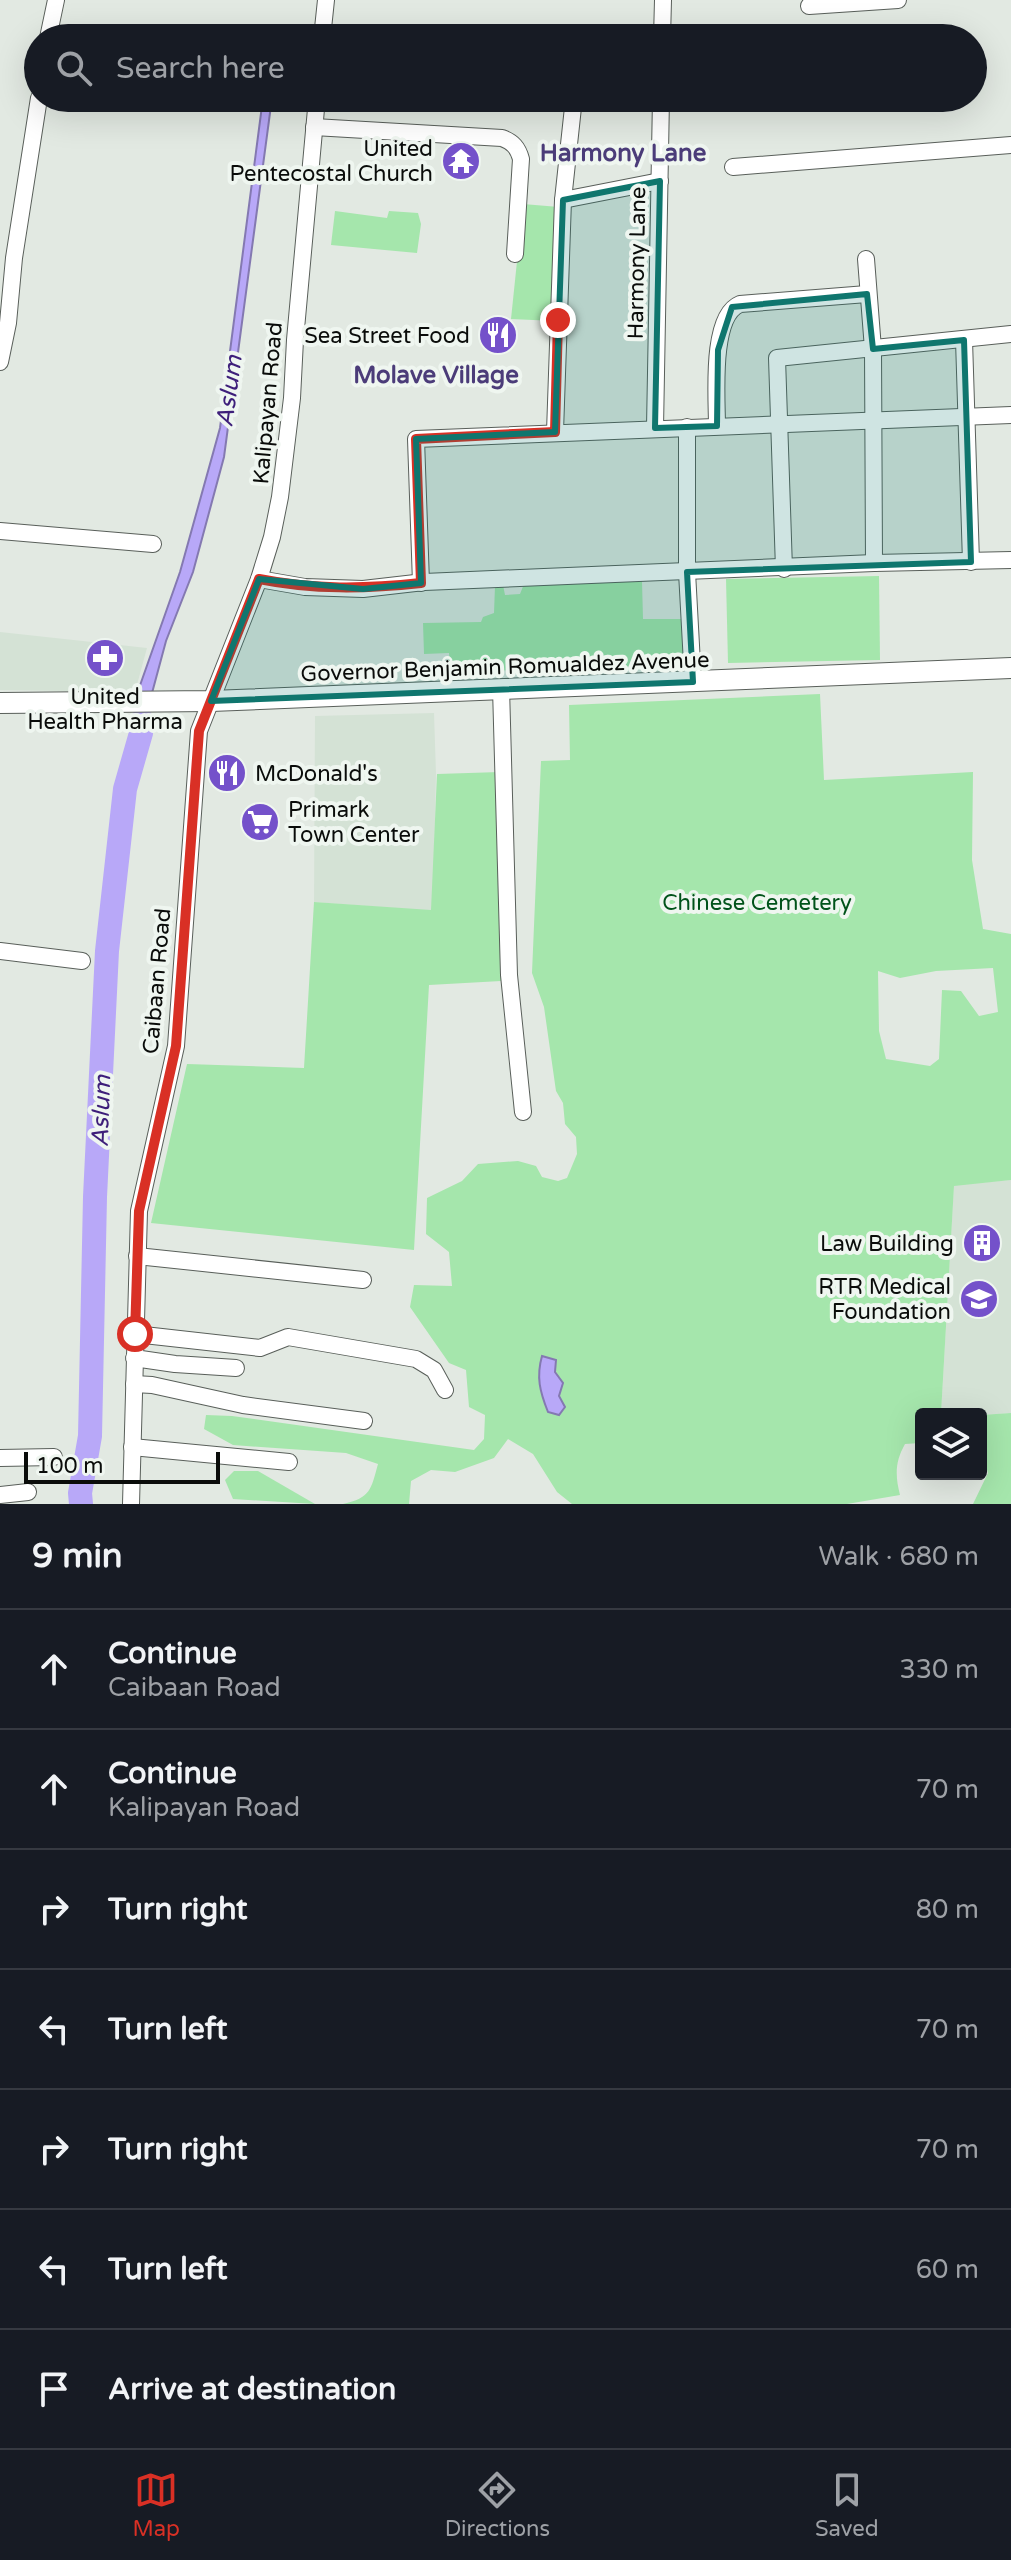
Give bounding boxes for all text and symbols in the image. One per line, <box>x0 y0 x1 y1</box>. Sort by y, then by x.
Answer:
search box <box>24 24 987 112</box>
icon: search <box>52 46 96 90</box>
text: Search here <box>116 50 285 87</box>
place label: United Pentecostal Church <box>230 136 433 187</box>
district label: Harmony Lane <box>540 139 707 168</box>
temple icon: United Pentecostal Church <box>440 140 482 182</box>
street label: Harmony Lane <box>623 187 651 340</box>
route end <box>540 302 576 338</box>
restaurant icon: Sea Street Food <box>477 314 519 356</box>
street label: Kalipayan Road <box>248 321 288 485</box>
place label: Sea Street Food <box>304 323 470 349</box>
water label: Aslum <box>210 352 249 429</box>
district label: Molave Village <box>353 361 519 390</box>
pharmacy icon: United Health Pharma <box>84 637 126 679</box>
street label: Governor Benjamin Romualdez Avenue <box>300 647 710 687</box>
place label: United Health Pharma <box>27 684 183 735</box>
restaurant icon: McDonald's <box>206 752 248 794</box>
place label: McDonald's <box>255 761 378 787</box>
place label: Primark Town Center <box>288 797 420 848</box>
supermarket icon: Primark Town Center <box>239 801 281 843</box>
park label: Chinese Cemetery <box>662 890 852 916</box>
street label: Caibaan Road <box>138 907 176 1055</box>
water label: Aslum <box>86 1074 117 1148</box>
building icon: Law Building <box>961 1222 1003 1264</box>
place label: Law Building <box>820 1231 954 1257</box>
place label: RTR Medical Foundation <box>818 1274 951 1325</box>
school or university icon: RTR Medical Foundation <box>958 1278 1000 1320</box>
route start <box>117 1316 153 1352</box>
map controls <box>915 1408 987 1480</box>
button: layers <box>915 1408 987 1480</box>
scale bar <box>24 1448 220 1484</box>
text: 100 m <box>36 1453 103 1479</box>
text: 9 min <box>32 1536 123 1577</box>
text: Walk · 680 m <box>819 1541 979 1572</box>
text: Continue <box>108 1635 237 1672</box>
icon: ahead <box>32 1647 76 1691</box>
text: 330 m <box>899 1654 979 1685</box>
text: Caibaan Road <box>108 1672 281 1703</box>
text: Continue <box>108 1755 237 1792</box>
icon: ahead <box>32 1767 76 1811</box>
text: 70 m <box>916 1774 979 1805</box>
text: Kalipayan Road <box>108 1792 300 1823</box>
icon: right <box>32 1887 76 1931</box>
text: Turn right <box>108 1891 248 1928</box>
text: 80 m <box>916 1894 979 1925</box>
icon: left <box>32 2007 76 2051</box>
text: Turn left <box>108 2011 227 2048</box>
text: 70 m <box>916 2014 979 2045</box>
icon: right <box>32 2127 76 2171</box>
text: Turn right <box>108 2131 248 2168</box>
text: 70 m <box>916 2134 979 2165</box>
icon: left <box>32 2247 76 2291</box>
text: Turn left <box>108 2251 227 2288</box>
text: 60 m <box>916 2254 979 2285</box>
icon: arrive <box>32 2367 76 2411</box>
text: Arrive at destination <box>108 2371 396 2408</box>
tab: Map <box>132 2468 180 2542</box>
tab: Directions <box>445 2468 550 2542</box>
tab: Saved <box>815 2468 879 2542</box>

